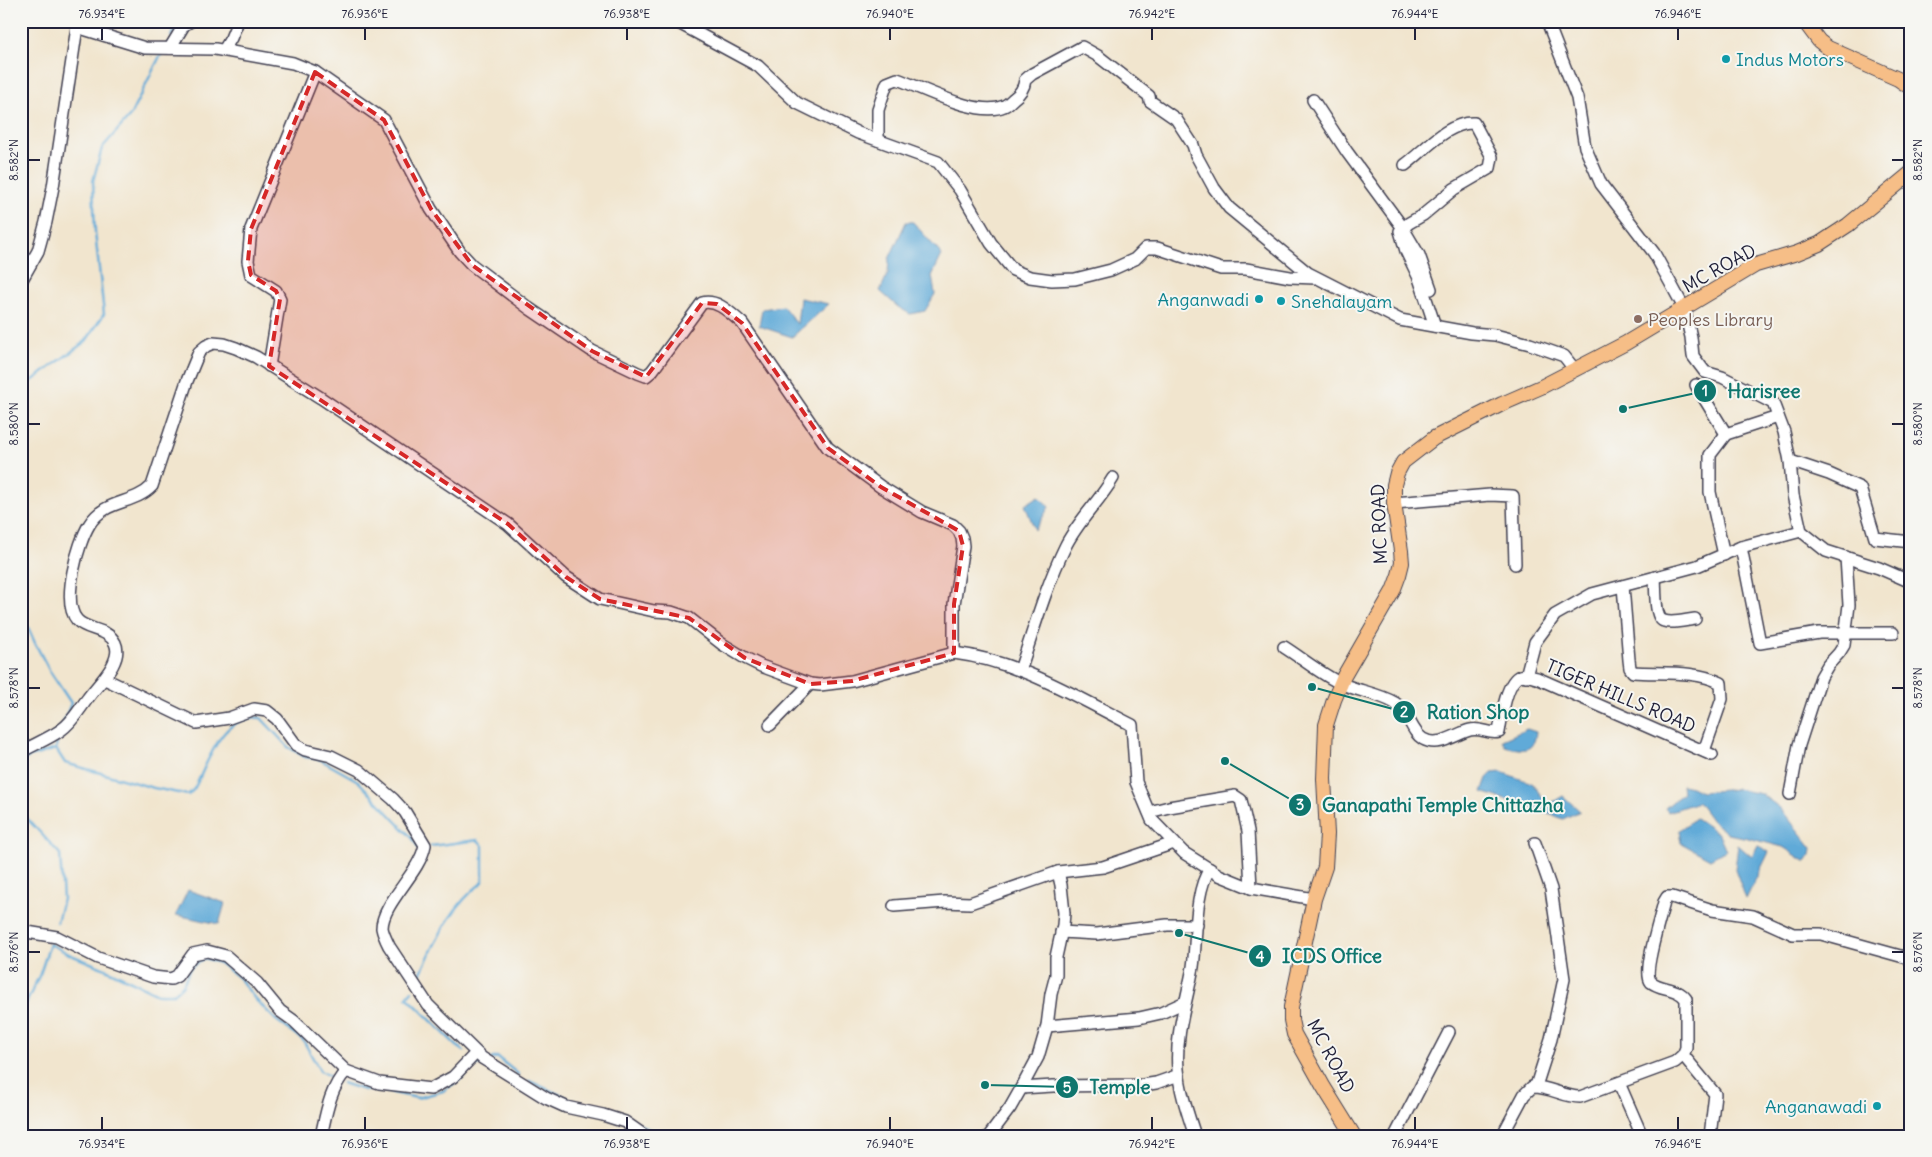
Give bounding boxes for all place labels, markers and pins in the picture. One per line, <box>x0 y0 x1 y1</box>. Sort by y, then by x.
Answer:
place label: Indus Motors <box>1736 48 1844 71</box>
marker: Indus Motors <box>1720 53 1732 65</box>
place label: Anganwadi <box>1157 288 1249 311</box>
place label: Snehalayam <box>1291 290 1393 313</box>
marker: Anganwadi <box>1253 293 1265 305</box>
marker: Snehalayam <box>1275 295 1287 307</box>
place label: Peoples Library <box>1648 308 1773 331</box>
marker: Peoples Library <box>1632 313 1644 325</box>
callout: Harisree <box>1693 374 1810 408</box>
callout: Ration Shop <box>1392 695 1539 729</box>
callout: Ganapathi Temple Chittazha <box>1287 788 1574 822</box>
callout: ICDS Office <box>1247 939 1392 973</box>
callout: Temple <box>1055 1070 1161 1104</box>
place label: Anganawadi <box>1765 1095 1867 1118</box>
marker: Anganawadi <box>1871 1100 1883 1112</box>

